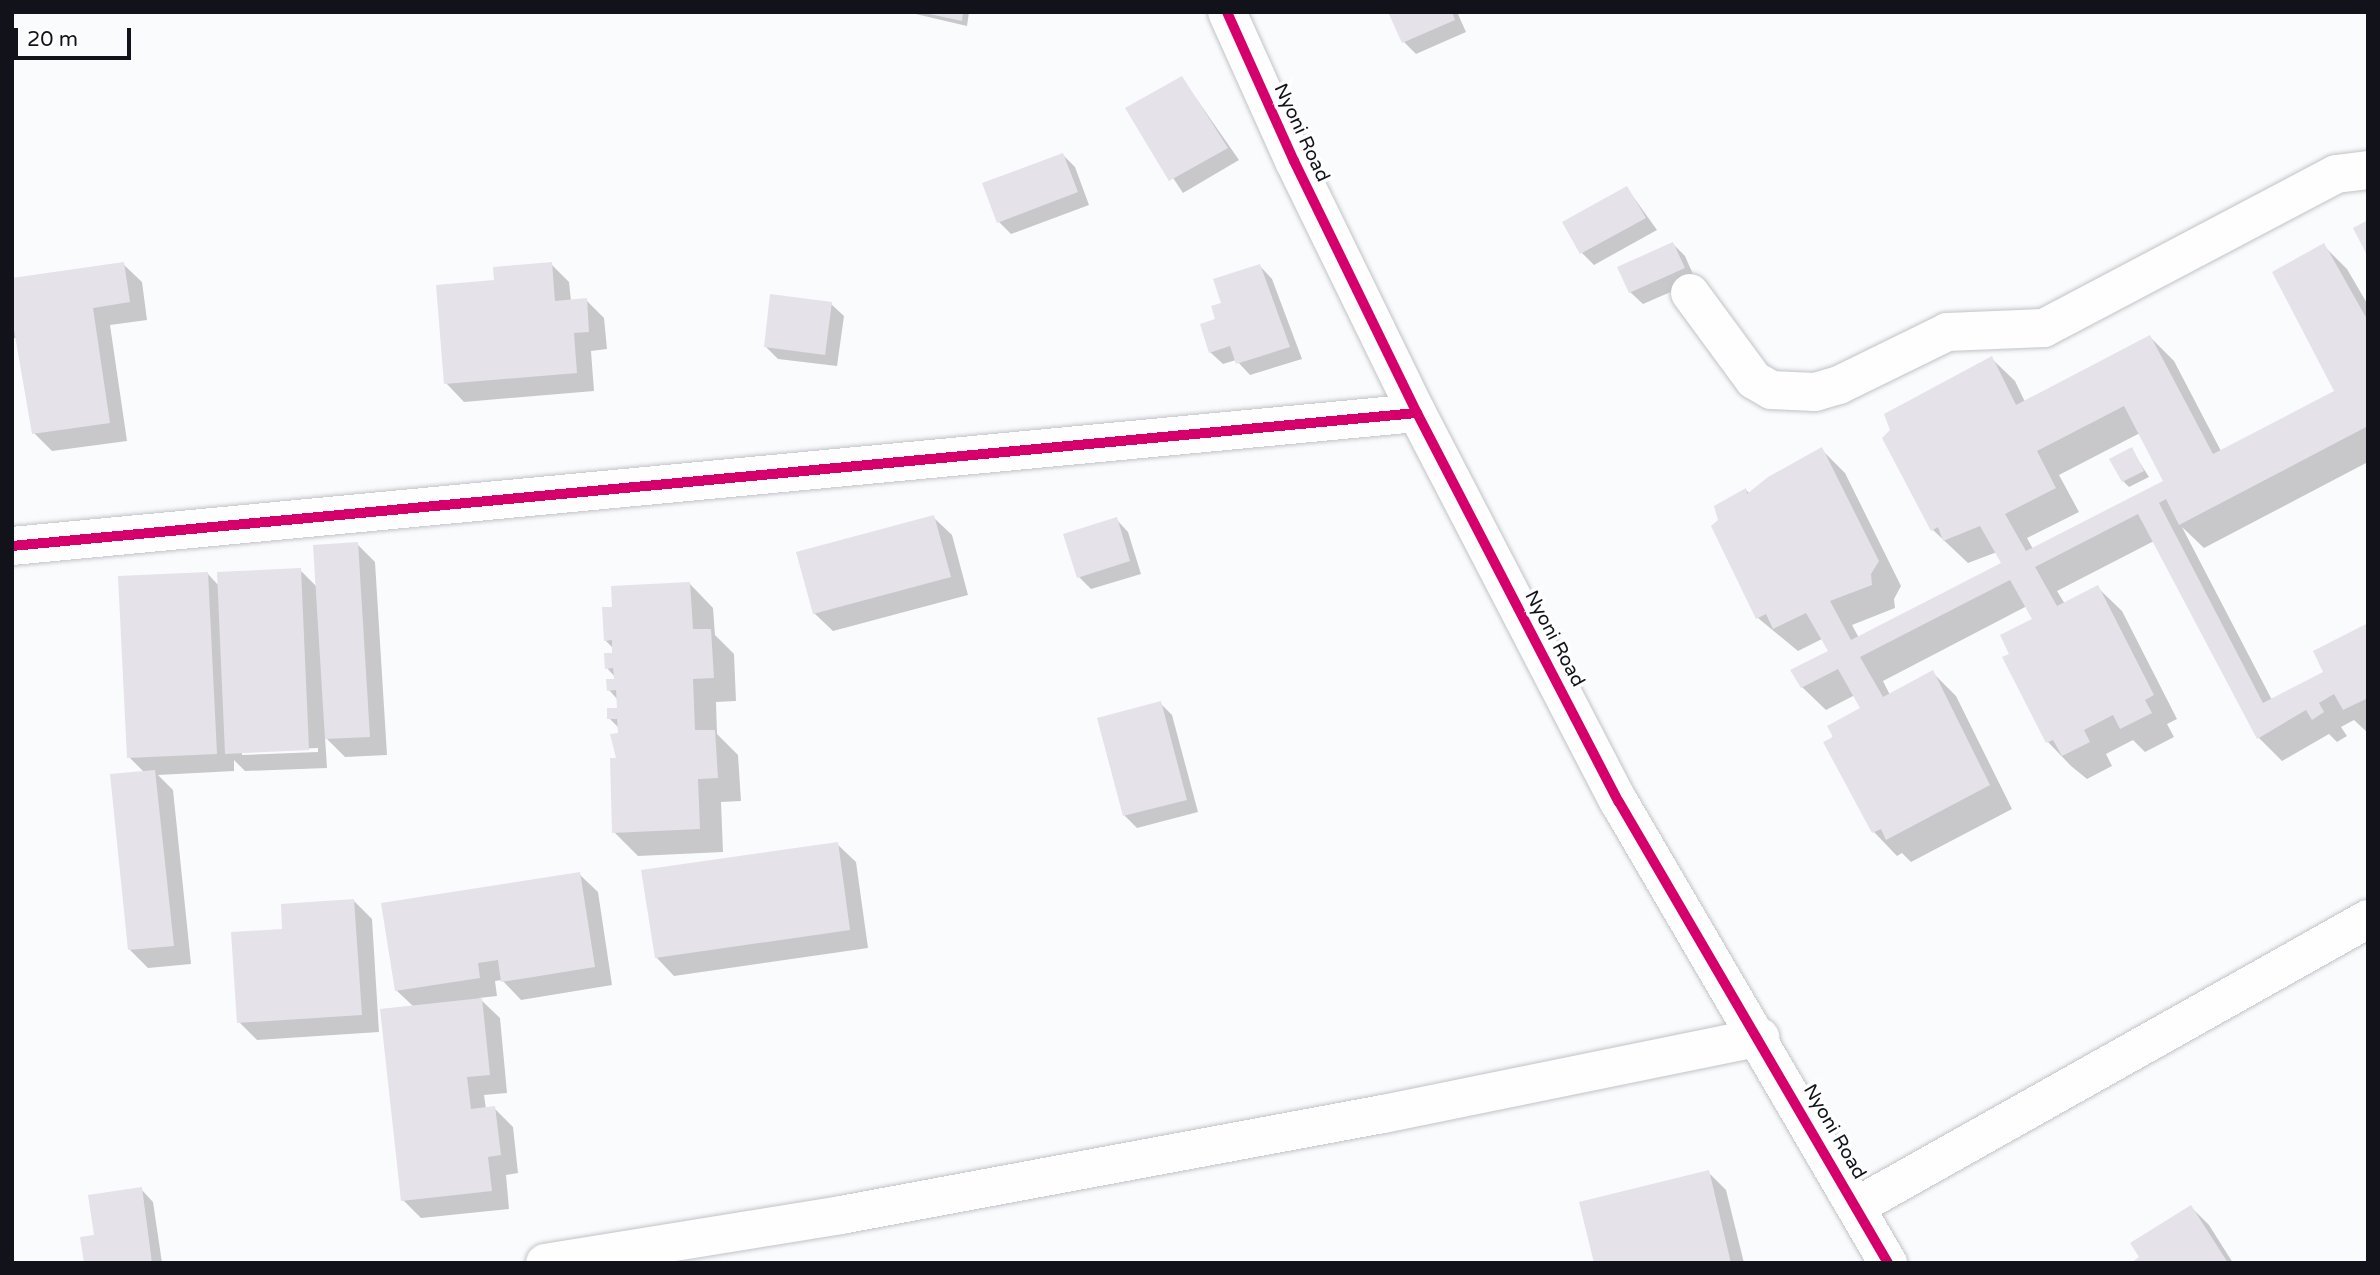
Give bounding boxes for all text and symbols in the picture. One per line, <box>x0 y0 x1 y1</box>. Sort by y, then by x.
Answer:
scale bar <box>18 14 135 58</box>
text: 20 m <box>27 27 78 52</box>
street label: Nyoni Road <box>1268 80 1334 186</box>
street label: Nyoni Road <box>1519 587 1589 691</box>
street label: Nyoni Road <box>1798 1081 1870 1183</box>

